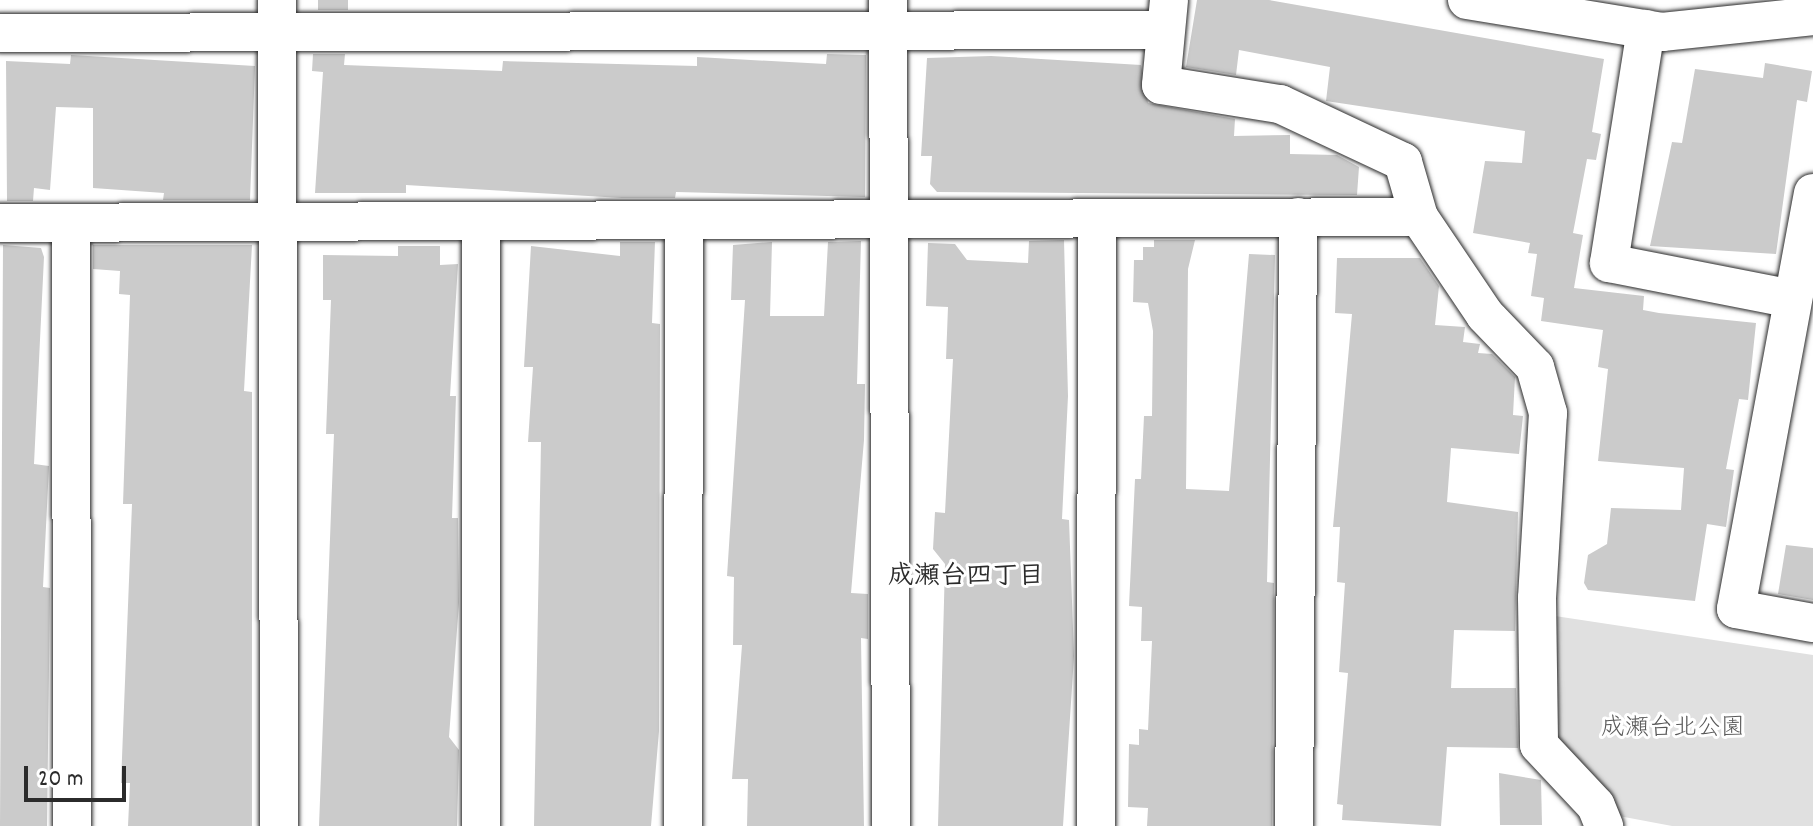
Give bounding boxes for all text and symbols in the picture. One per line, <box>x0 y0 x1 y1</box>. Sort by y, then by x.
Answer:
district label: 成瀬台四丁目 <box>888 562 1044 594</box>
park label: 成瀬台北公園 <box>1601 716 1745 744</box>
scale bar <box>28 750 130 800</box>
text: 20 m <box>38 763 84 797</box>

